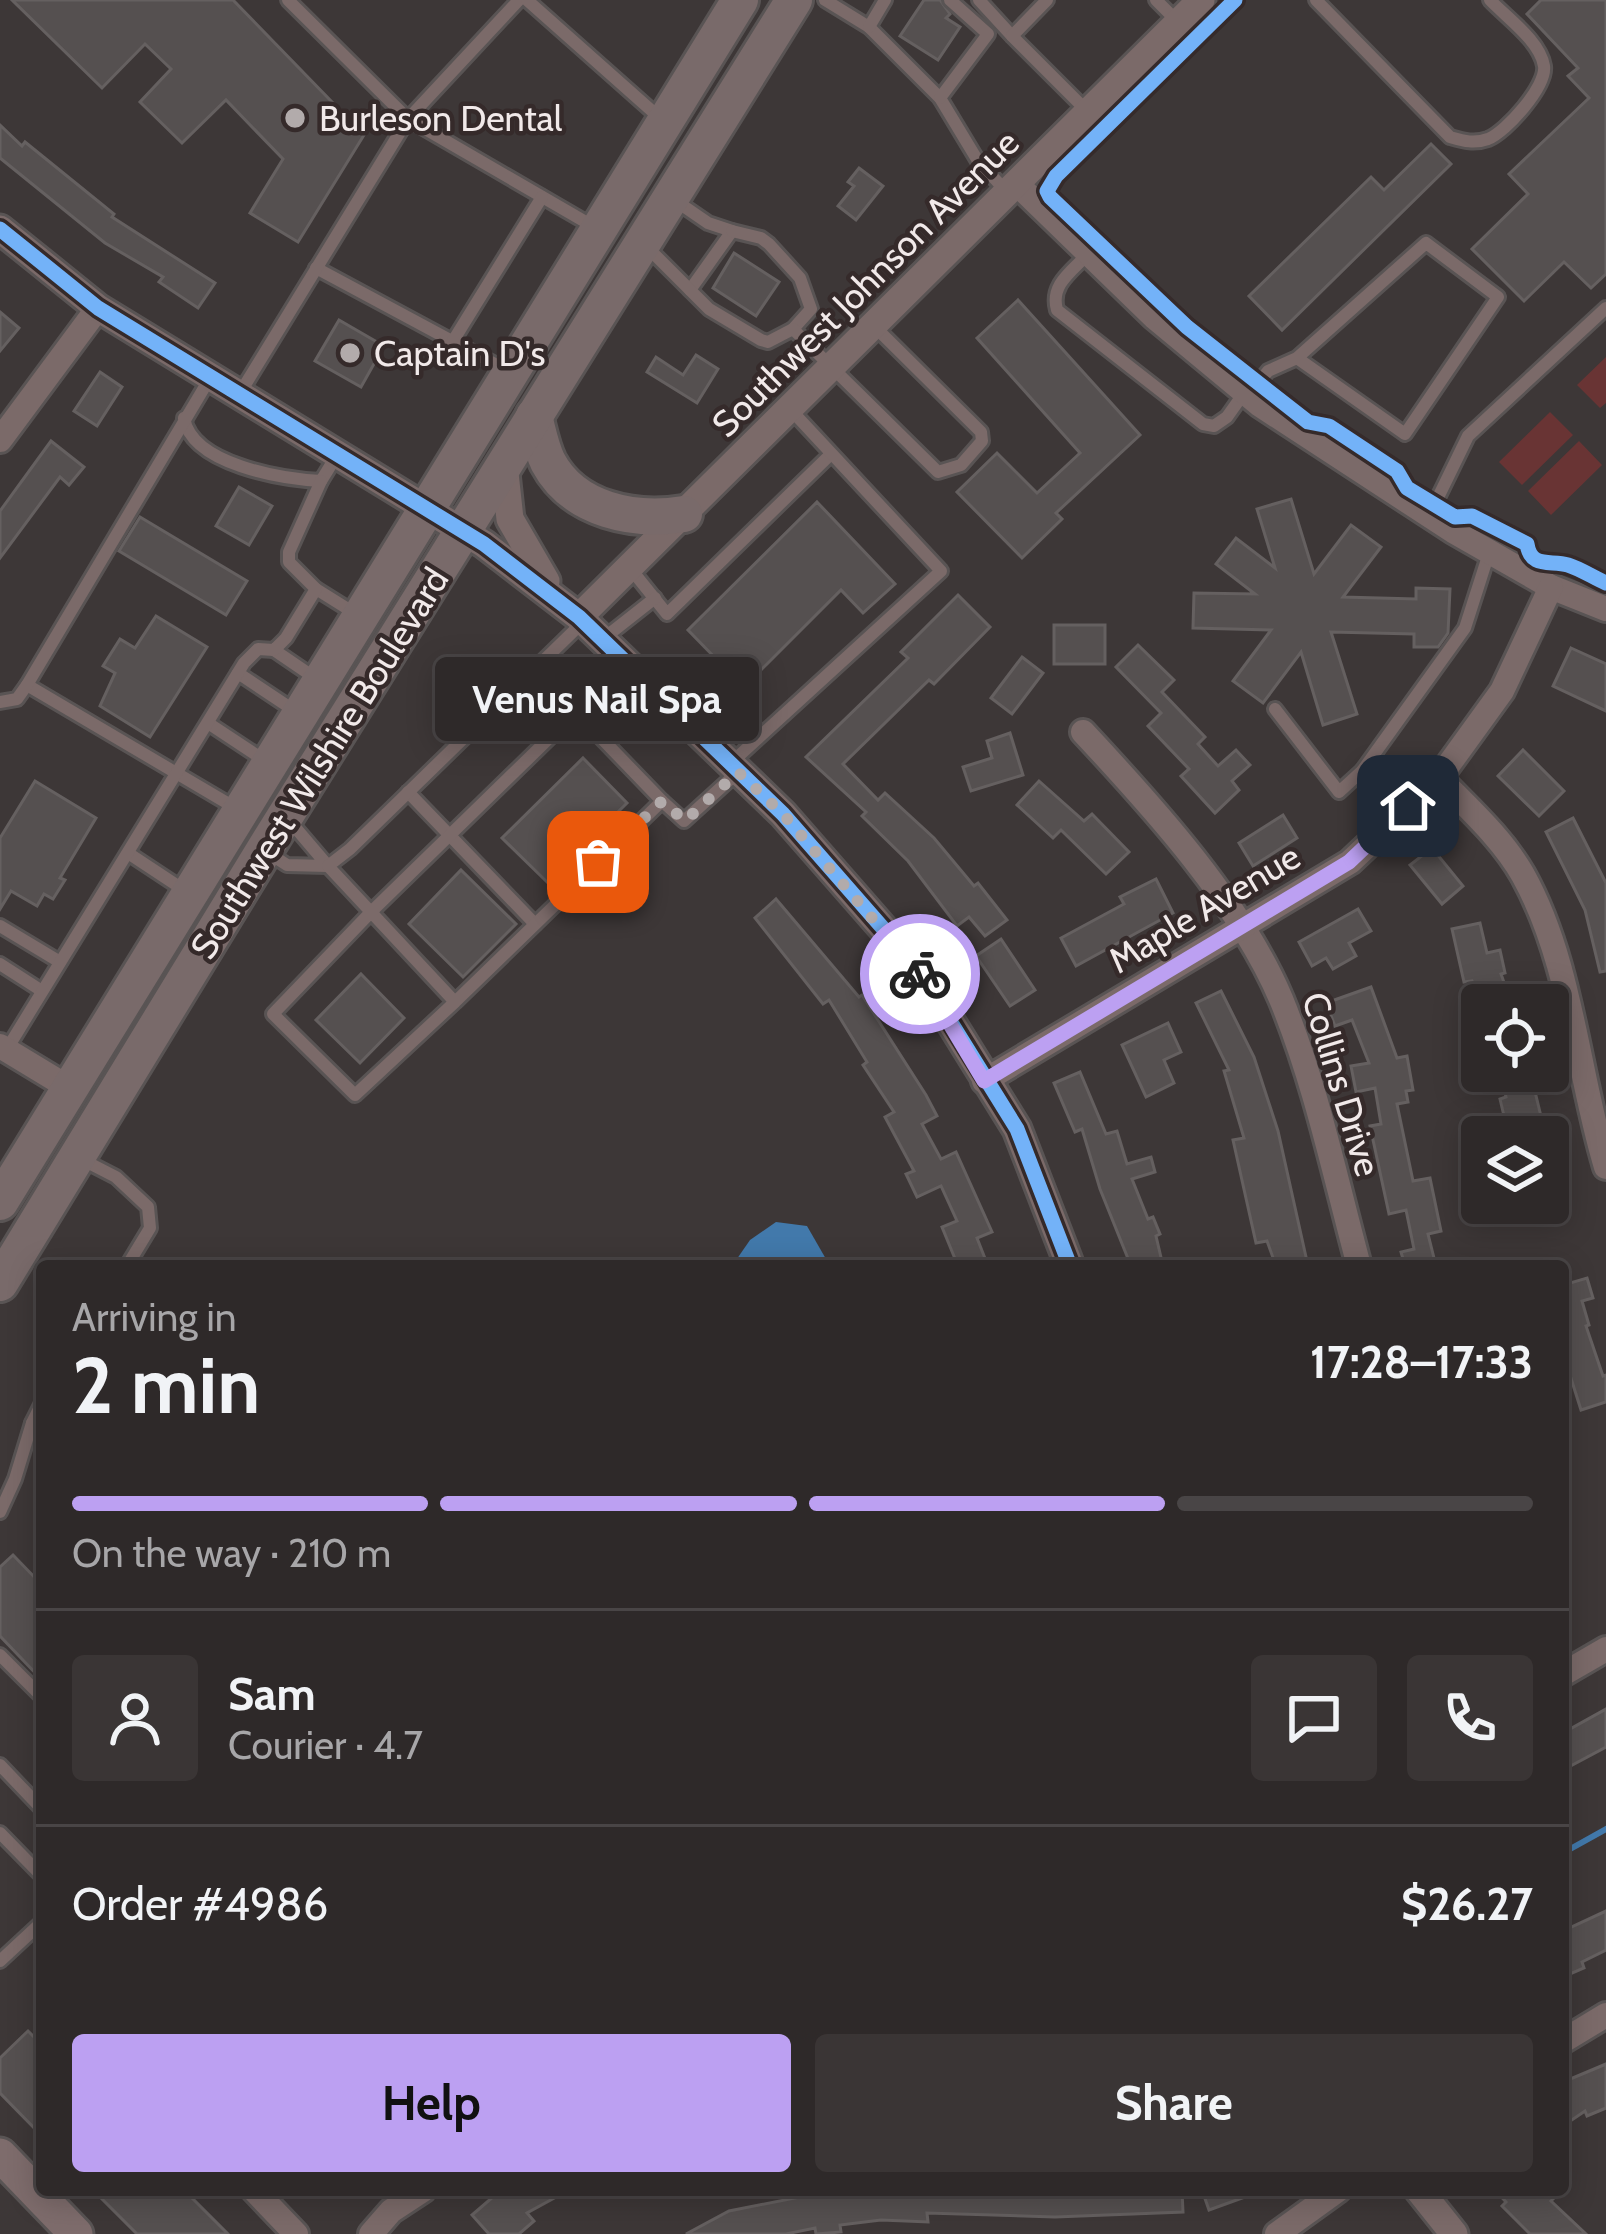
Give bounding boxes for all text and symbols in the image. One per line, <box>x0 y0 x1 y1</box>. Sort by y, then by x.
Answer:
place label: Burleson Dental <box>319 96 563 140</box>
marker: Burleson Dental <box>282 105 308 131</box>
street label: Southwest Johnson Avenue <box>702 120 1028 446</box>
place label: Captain D's <box>374 331 545 375</box>
marker: Captain D's <box>337 340 363 366</box>
street label: Southwest Wilshire Boulevard <box>180 559 458 967</box>
callout: Venus Nail Spa <box>436 658 760 742</box>
text: Venus Nail Spa <box>472 675 722 723</box>
pin <box>1357 755 1459 857</box>
icon: home <box>1375 773 1441 839</box>
pin <box>547 811 649 913</box>
icon: bag <box>565 829 631 895</box>
street label: Maple Avenue <box>1100 834 1308 982</box>
courier <box>860 914 980 1034</box>
icon: bike <box>887 941 953 1007</box>
map controls <box>1461 984 1569 1224</box>
button: locate <box>1461 984 1569 1092</box>
street label: Collins Drive <box>1293 987 1391 1181</box>
button: layers <box>1461 1116 1569 1224</box>
text: Arriving in <box>72 1293 236 1341</box>
text: 17:28–17:33 <box>1310 1335 1533 1389</box>
text: 2 min <box>72 1338 260 1433</box>
text: On the way · 210 m <box>72 1529 391 1577</box>
button: person <box>72 1655 198 1781</box>
button: chat <box>1251 1655 1377 1781</box>
button: phone <box>1407 1655 1533 1781</box>
text: Sam <box>228 1667 316 1721</box>
text: Courier · 4.7 <box>228 1721 423 1769</box>
text: Order #4986 <box>72 1877 328 1931</box>
text: $26.27 <box>1401 1877 1533 1931</box>
button: Help <box>72 2034 791 2172</box>
button: Share <box>815 2034 1533 2172</box>

